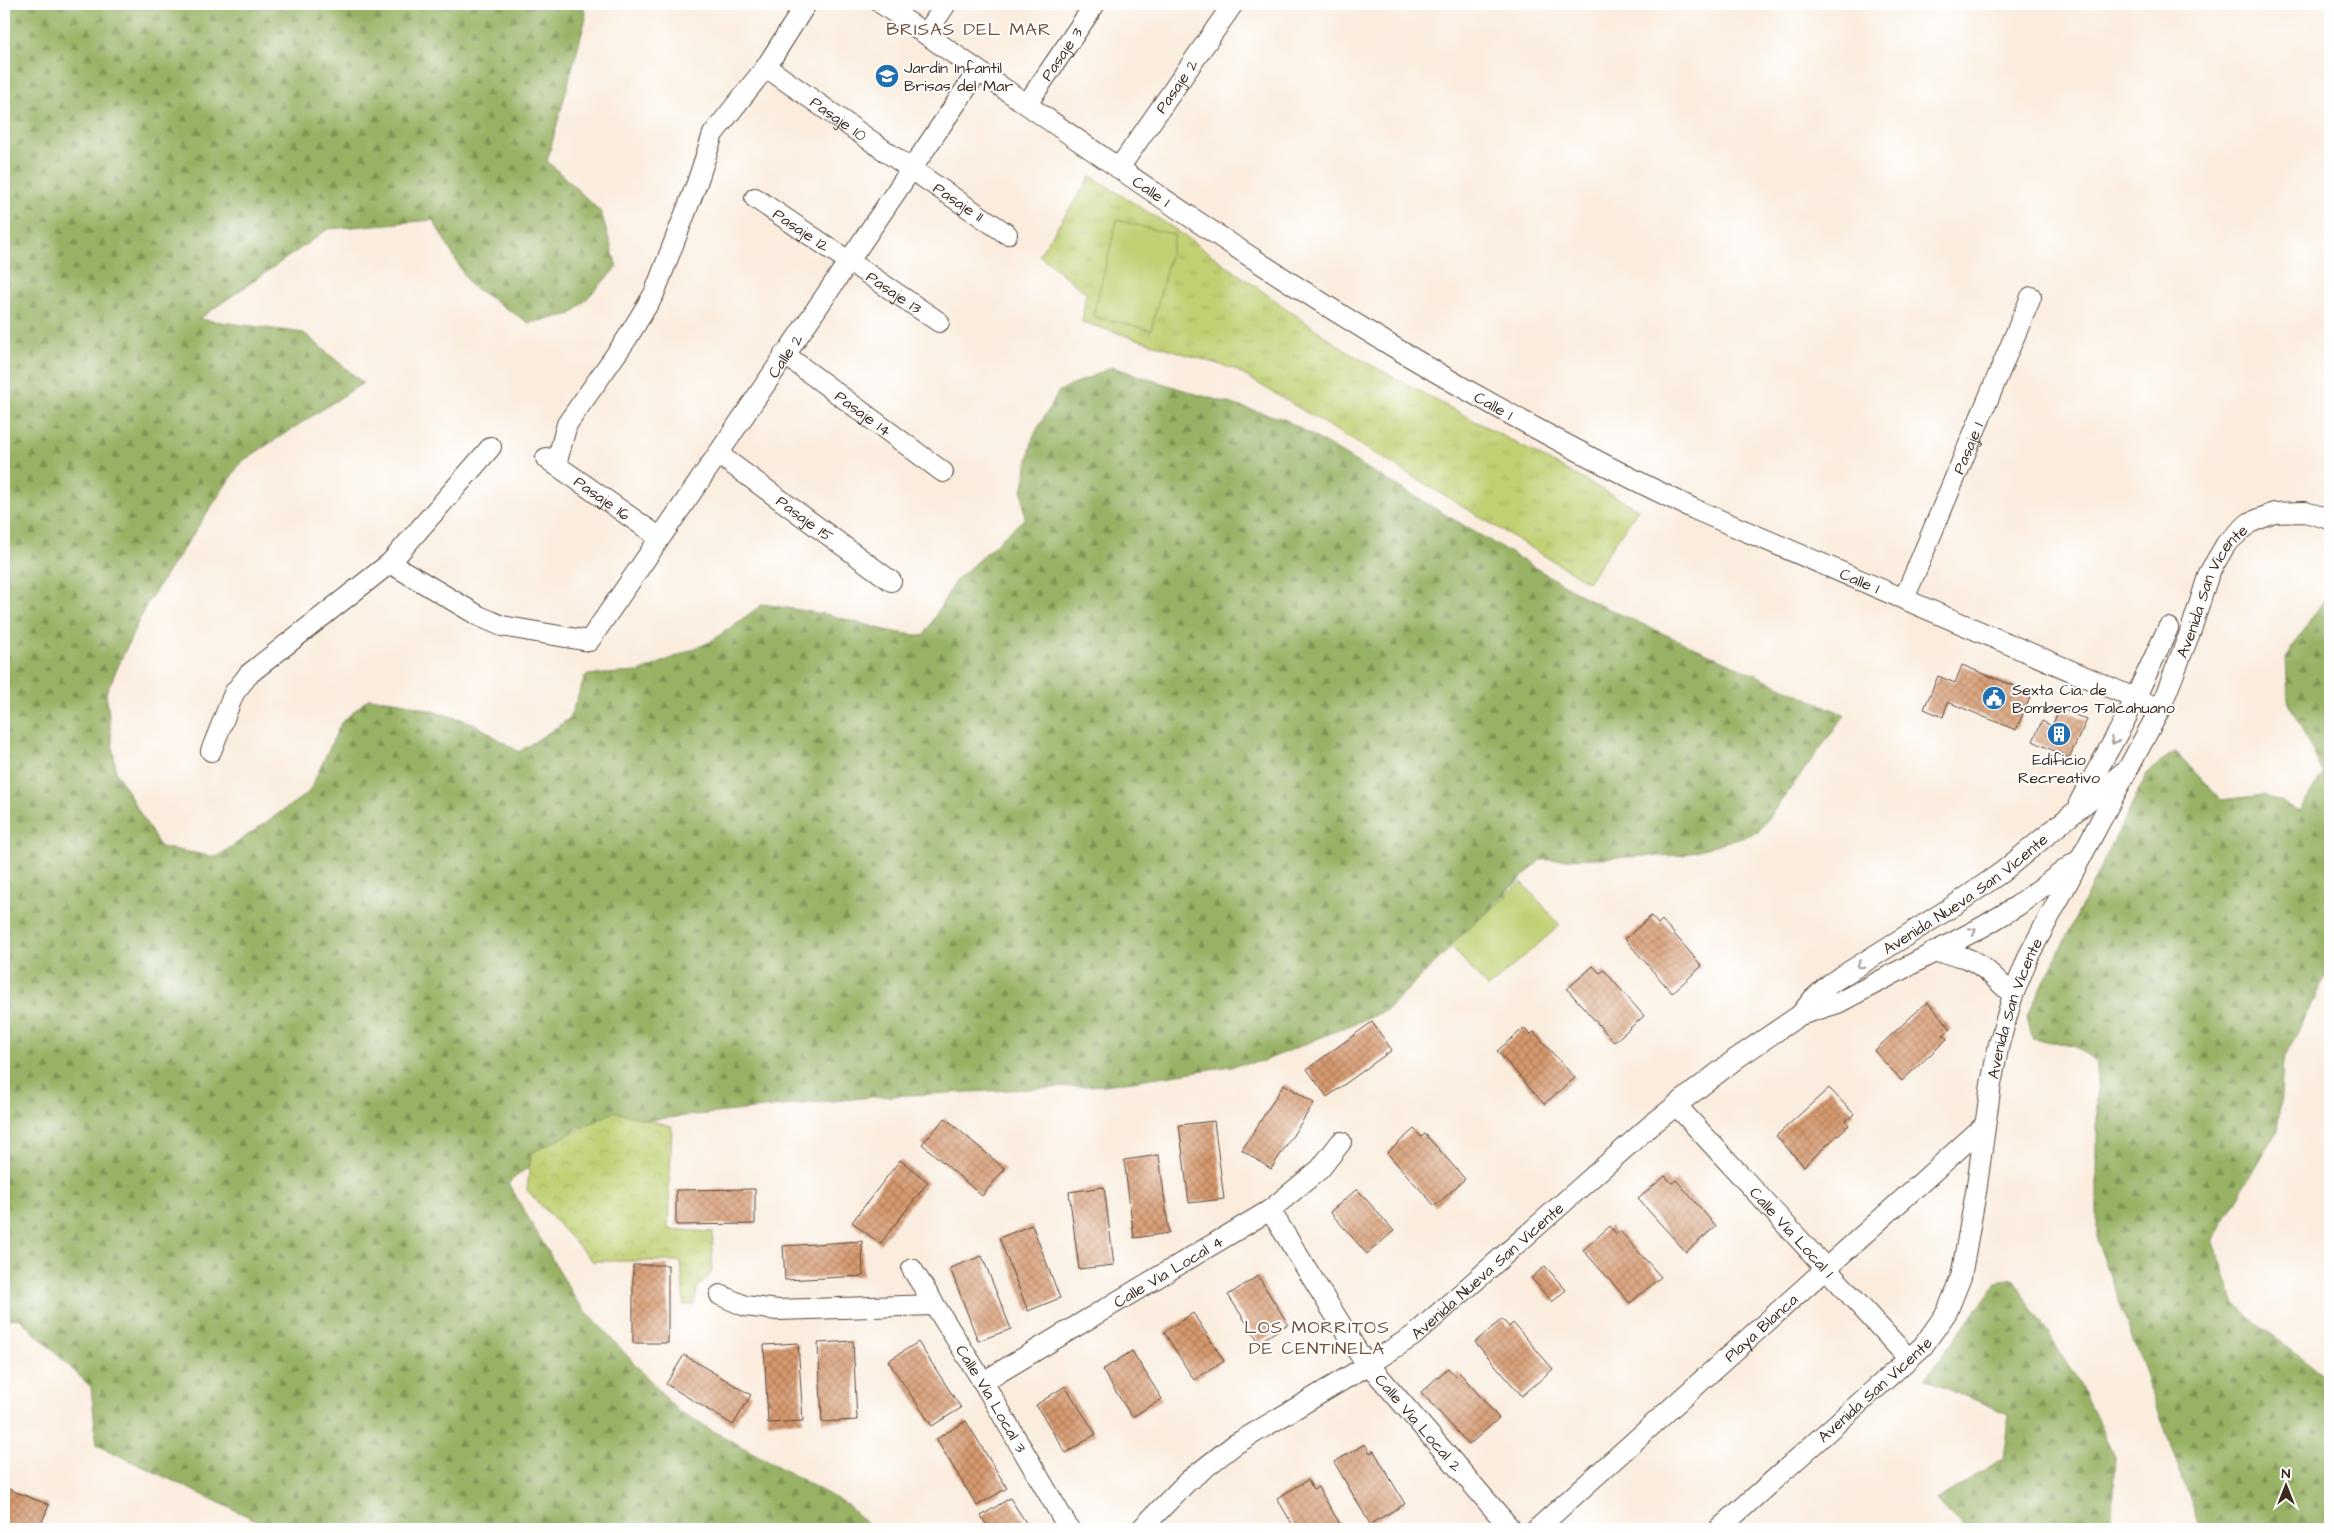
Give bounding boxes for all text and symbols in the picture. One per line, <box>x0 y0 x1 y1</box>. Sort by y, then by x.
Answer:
district label: BRISAS DEL MAR <box>886 17 1052 42</box>
street label: Pasaje 3 <box>1036 23 1088 85</box>
street label: Pasaje 2 <box>1150 55 1204 118</box>
place label: Jardín Infantil Brisas del Mar <box>904 57 1013 97</box>
school or university icon: Jardín Infantil Brisas del Mar <box>874 63 900 89</box>
street label: Pasaje 10 <box>805 91 871 147</box>
street label: Calle 1 <box>1128 171 1174 212</box>
street label: Pasaje 11 <box>929 177 988 227</box>
street label: Pasaje 12 <box>768 203 833 257</box>
street label: Pasaje 13 <box>862 266 926 319</box>
street label: Calle 2 <box>763 330 808 383</box>
street label: Pasaje 14 <box>830 385 896 442</box>
street label: Calle 1 <box>1470 386 1517 426</box>
street label: Pasaje 1 <box>1948 419 1989 478</box>
street label: Pasaje 16 <box>569 471 635 526</box>
street label: Pasaje 15 <box>771 490 838 547</box>
street label: Avenida San Vicente <box>2171 519 2253 661</box>
street label: Calle 1 <box>1836 563 1883 599</box>
place label: Sexta Cia. de Bomberos Talcahuano <box>2012 679 2175 719</box>
public building icon: Sexta Cia. de Bomberos Talcahuano <box>1981 685 2007 711</box>
building icon: Edificio Recreativo <box>2046 721 2072 747</box>
one-way arrow <box>2110 736 2120 745</box>
place label: Edificio Recreativo <box>2018 749 2100 789</box>
street label: Avenida Nueva San Vicente <box>1879 828 2053 960</box>
one-way arrow <box>1968 927 1977 937</box>
street label: Avenida San Vicente <box>1982 934 2048 1081</box>
one-way arrow <box>1856 958 1865 968</box>
street label: Calle Via Local 1 <box>1744 1182 1839 1283</box>
street label: Avenida Nueva San Vicente <box>1407 1197 1569 1345</box>
street label: Calle Via Local 4 <box>1110 1230 1228 1313</box>
street label: Playa Blanca <box>1719 1289 1803 1367</box>
district label: LOS MORRITOS DE CENTINELA <box>1244 1315 1390 1361</box>
street label: Avenida San Vicente <box>1813 1333 1938 1448</box>
street label: Calle Via Local 3 <box>950 1341 1032 1457</box>
street label: Calle Via Local 2 <box>1369 1369 1467 1477</box>
north arrow <box>2262 1460 2312 1510</box>
text: N <box>2282 1464 2291 1484</box>

